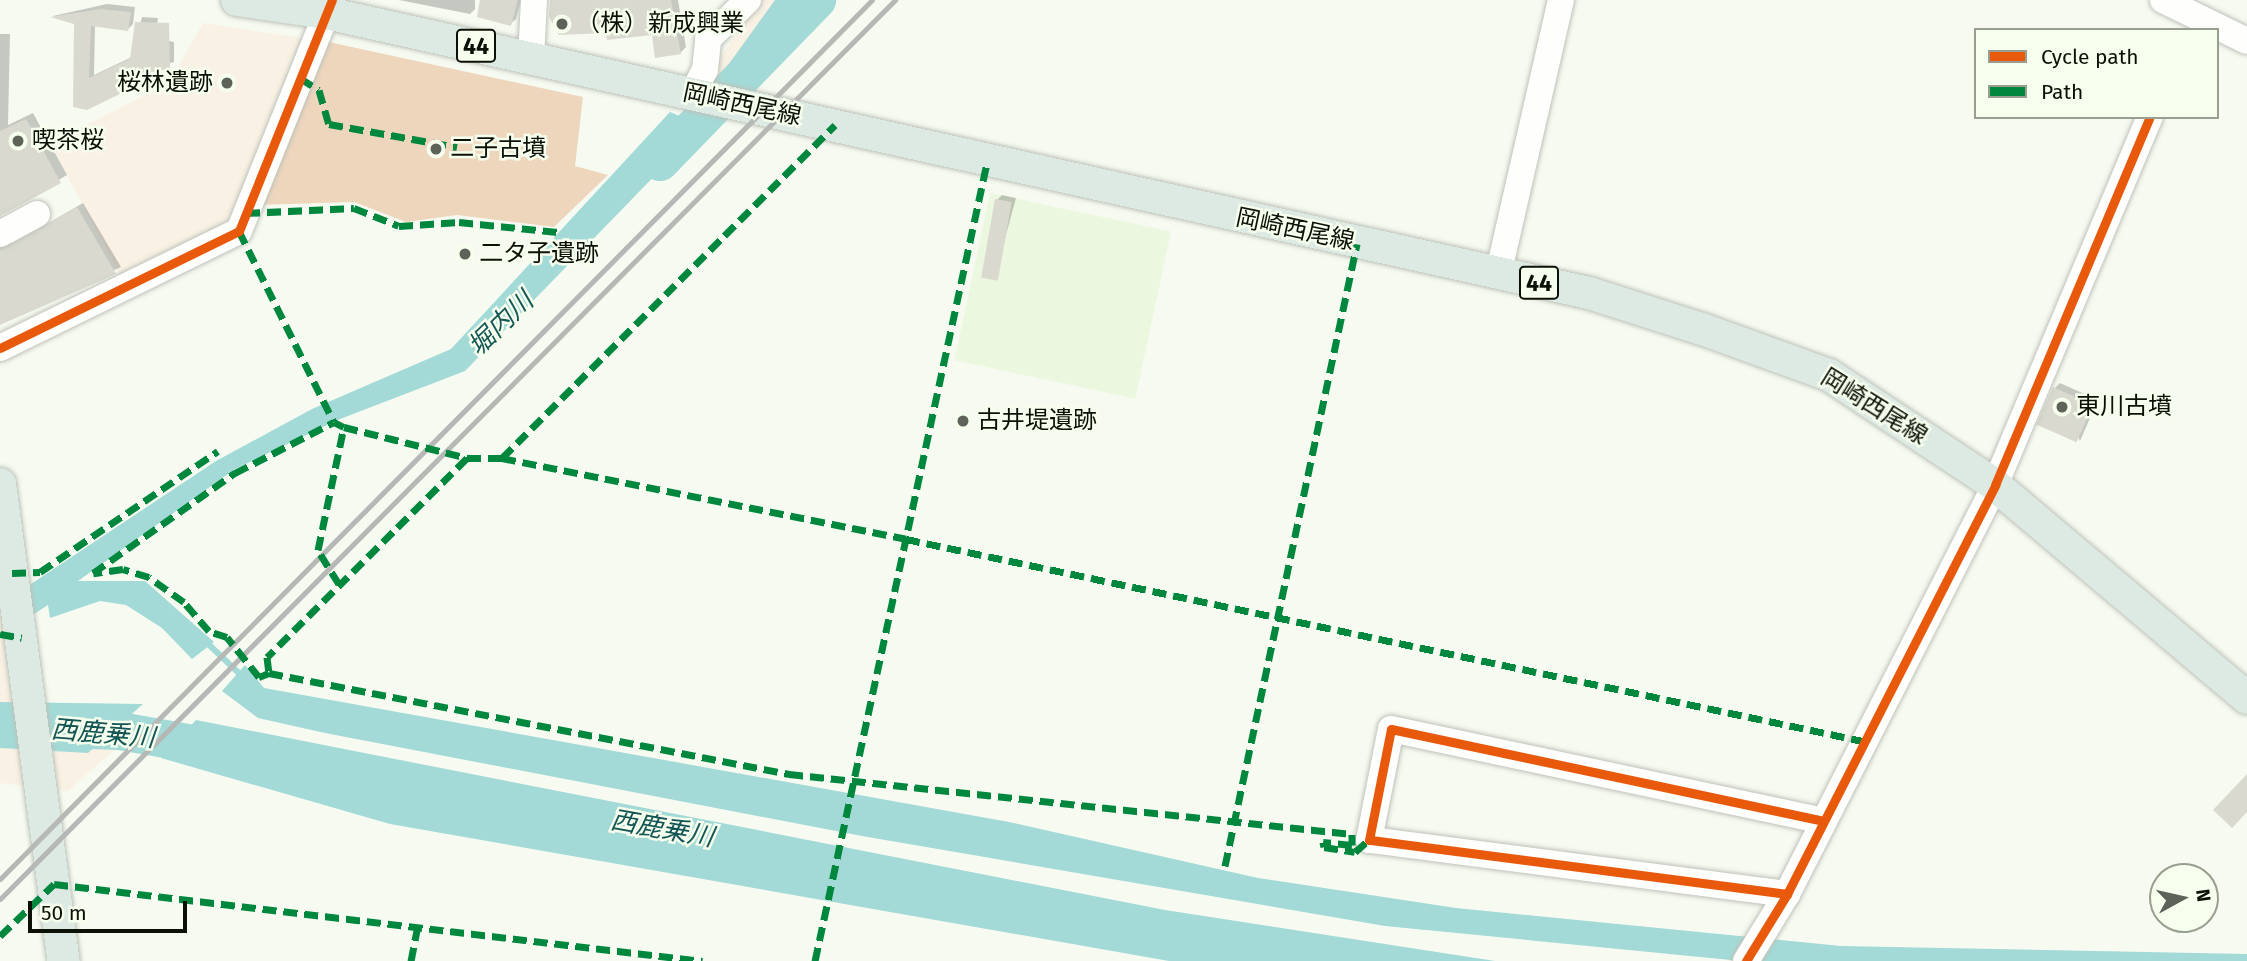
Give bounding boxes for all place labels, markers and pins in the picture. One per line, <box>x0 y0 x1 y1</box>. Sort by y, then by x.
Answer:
place label: （株）新成興業 <box>576 10 744 38</box>
marker: （株）新成興業 <box>554 16 570 32</box>
place label: 桜林遺跡 <box>117 69 213 97</box>
marker: 桜林遺跡 <box>219 75 235 91</box>
place label: 喫茶桜 <box>32 127 104 155</box>
marker: 喫茶桜 <box>10 133 26 149</box>
place label: 二子古墳 <box>450 135 546 163</box>
marker: 二子古墳 <box>428 141 444 157</box>
place label: 二タ子遺跡 <box>479 240 599 268</box>
marker: 二タ子遺跡 <box>457 246 473 262</box>
place label: 東川古墳 <box>2076 393 2172 421</box>
marker: 東川古墳 <box>2054 399 2070 415</box>
place label: 古井堤遺跡 <box>977 407 1097 435</box>
marker: 古井堤遺跡 <box>955 413 971 429</box>

